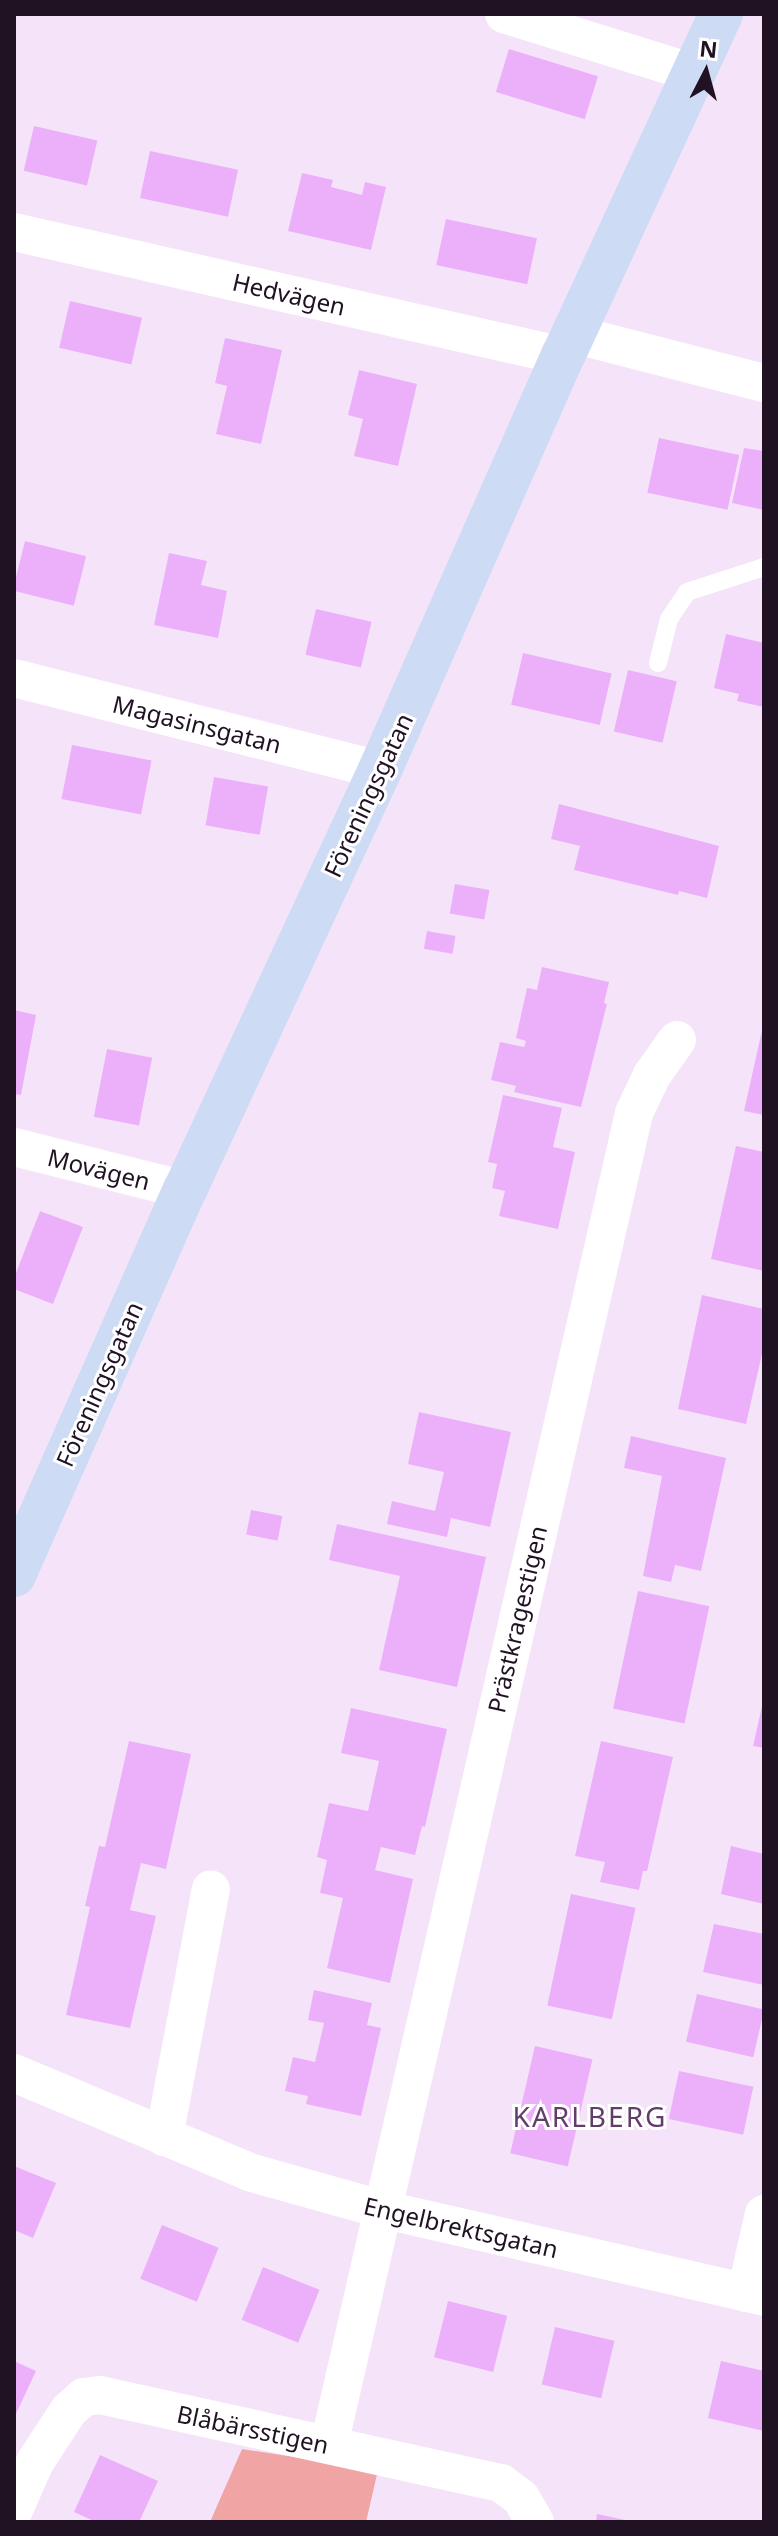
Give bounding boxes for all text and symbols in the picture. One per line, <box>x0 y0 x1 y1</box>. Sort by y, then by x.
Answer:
north arrow <box>666 32 746 112</box>
text: N <box>698 32 719 64</box>
street label: Hedvägen <box>230 267 348 321</box>
street label: Magasinsgatan <box>110 689 284 759</box>
street label: Föreningsgatan <box>317 709 419 881</box>
street label: Movägen <box>45 1142 153 1196</box>
street label: Föreningsgatan <box>50 1297 148 1471</box>
street label: Prästkragestigen <box>481 1523 553 1715</box>
district label: KARLBERG <box>513 2099 667 2133</box>
street label: Engelbrektsgatan <box>361 2191 561 2263</box>
street label: Blåbärsstigen <box>175 2399 331 2459</box>

